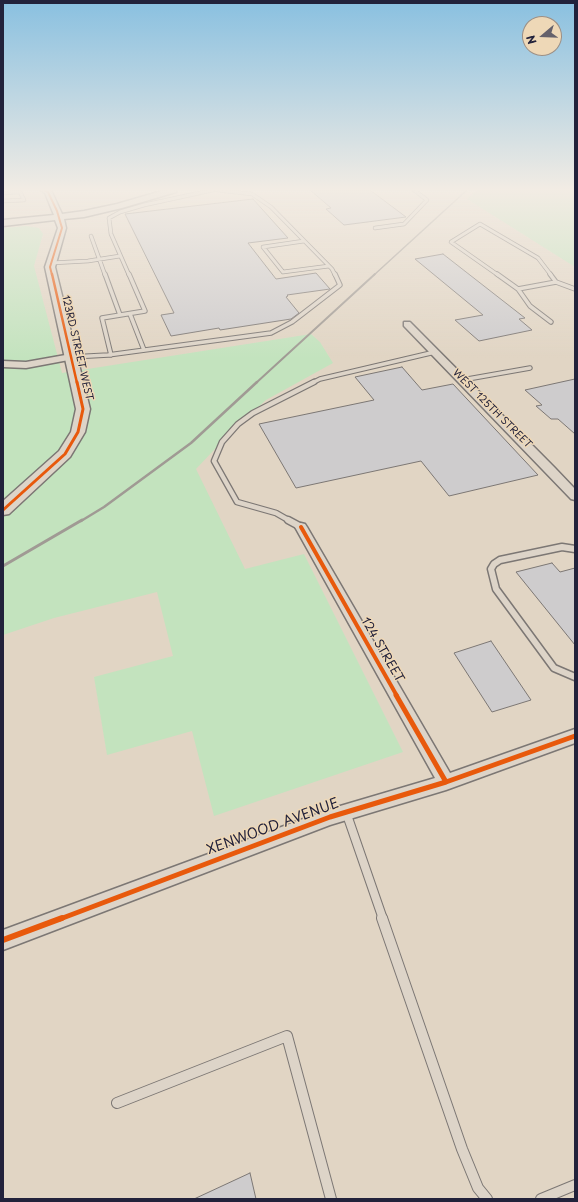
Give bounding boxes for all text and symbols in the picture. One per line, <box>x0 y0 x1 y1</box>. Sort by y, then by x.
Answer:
north arrow <box>522 16 562 56</box>
text: N <box>522 33 541 47</box>
street label: 123RD STREET WEST <box>59 294 95 402</box>
street label: WEST 125TH STREET <box>450 367 534 451</box>
street label: 124 STREET <box>358 615 406 685</box>
street label: XENWOOD AVENUE <box>205 795 341 859</box>

